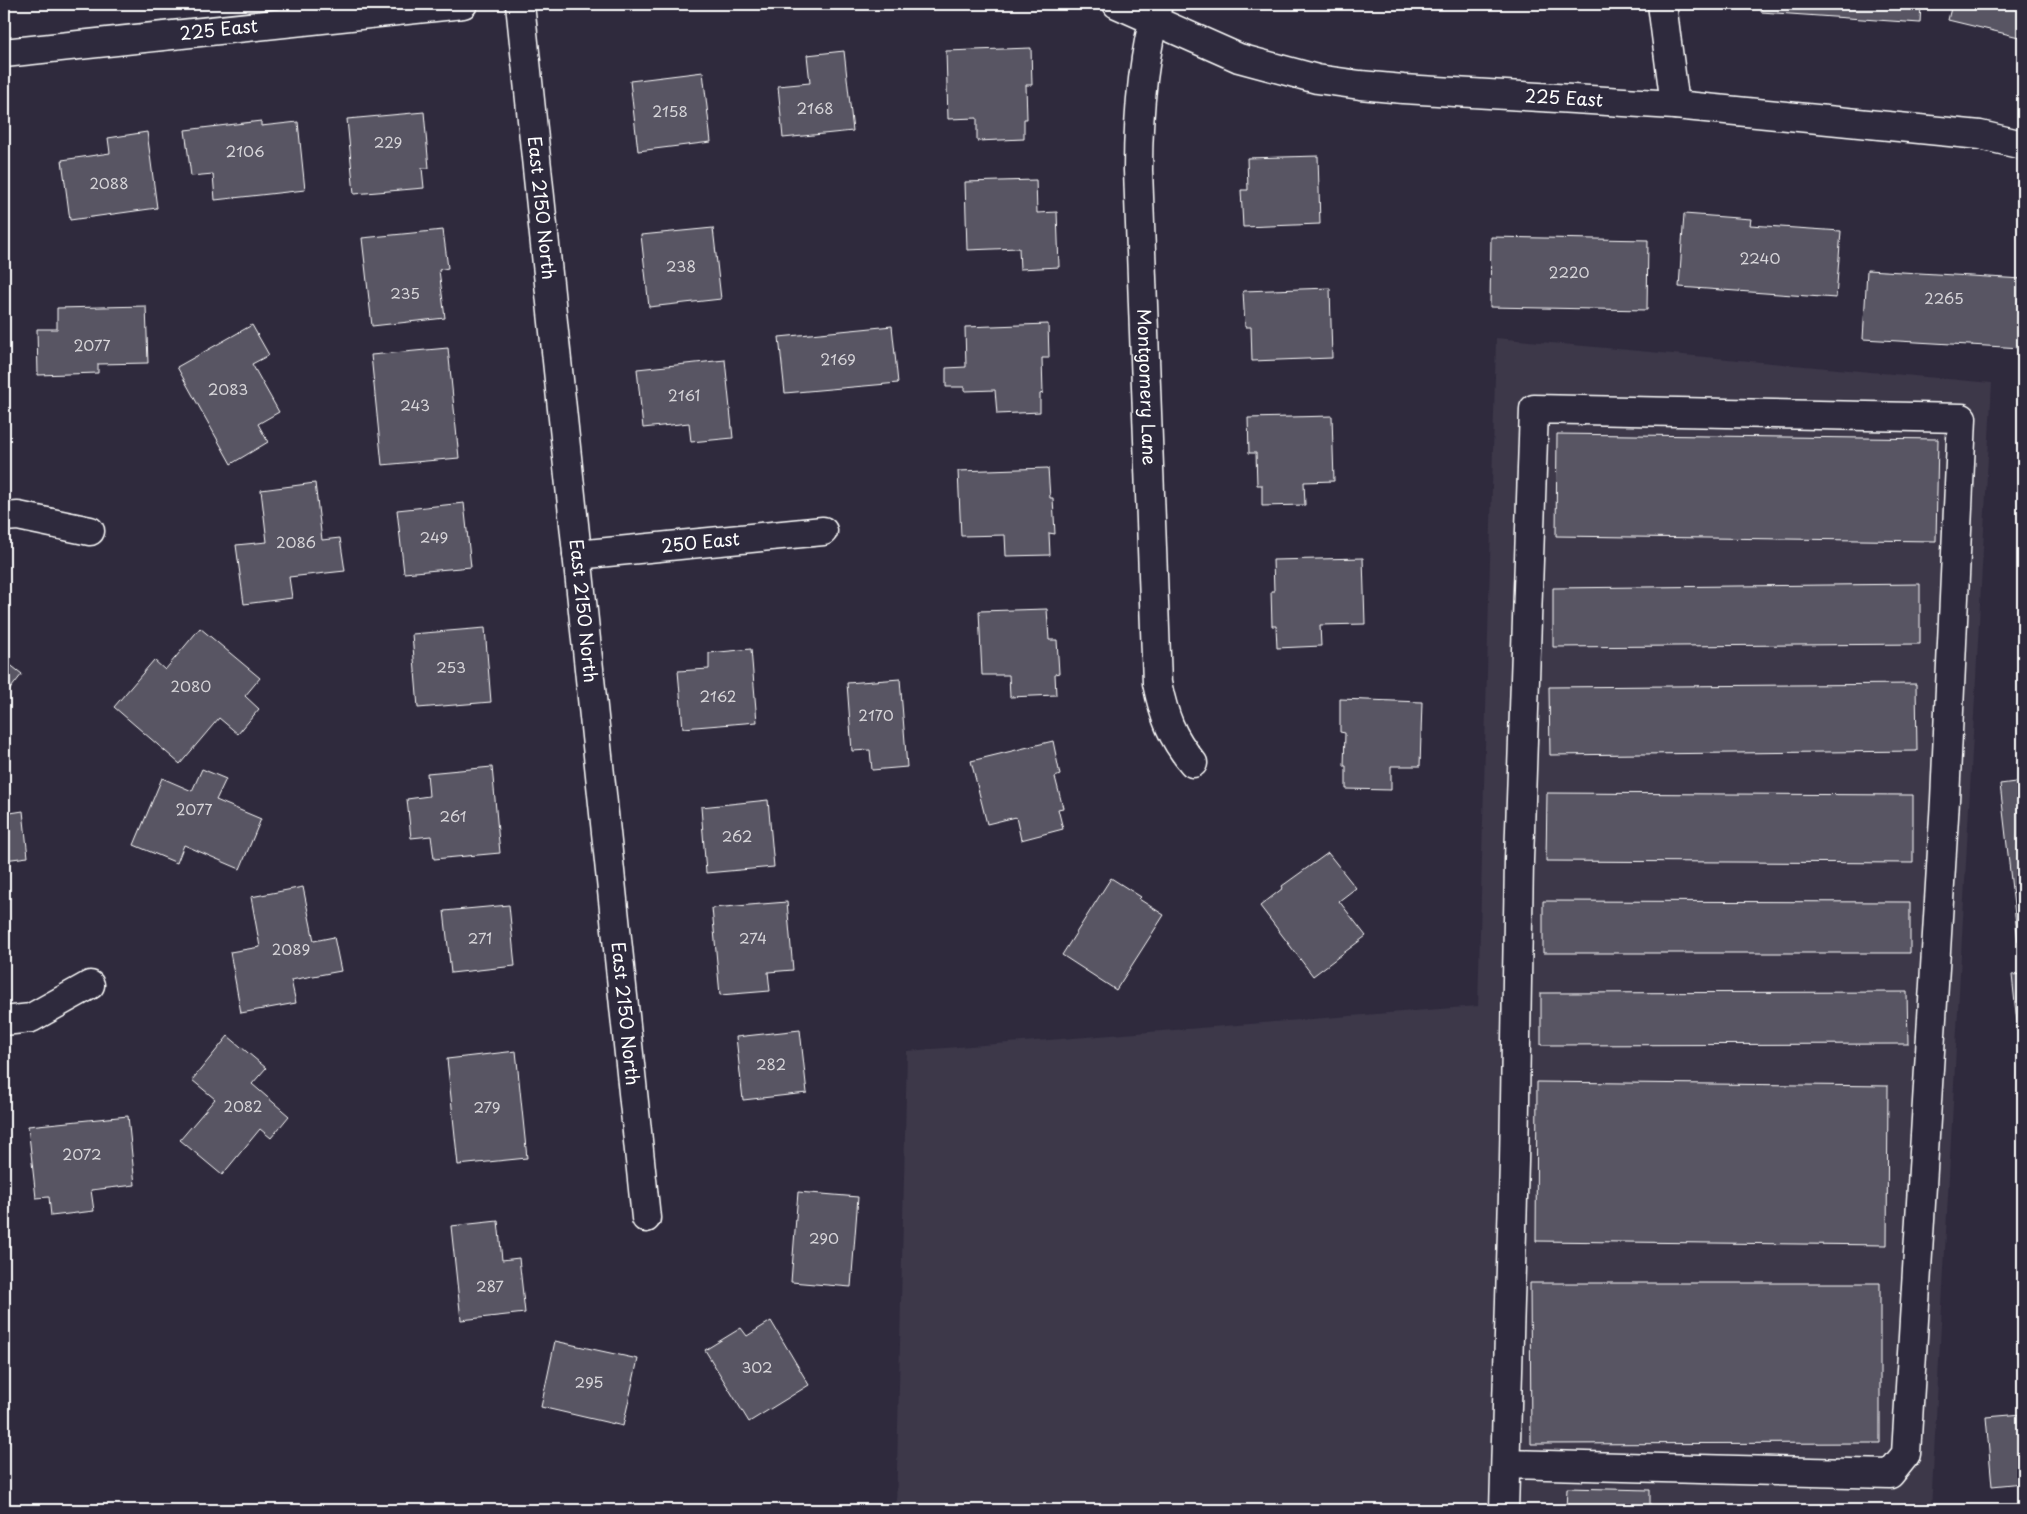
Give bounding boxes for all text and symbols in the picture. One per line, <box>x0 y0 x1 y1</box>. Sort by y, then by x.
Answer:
street label: 225 East <box>178 11 259 46</box>
street label: 225 East <box>1524 81 1604 113</box>
house number: 2168 <box>796 96 834 119</box>
house number: 2158 <box>652 99 688 122</box>
house number: 229 <box>374 130 402 153</box>
street label: East 2150 North <box>522 135 564 281</box>
house number: 2106 <box>226 139 264 162</box>
house number: 2088 <box>89 171 129 194</box>
house number: 2240 <box>1740 246 1781 269</box>
house number: 238 <box>666 254 696 277</box>
house number: 2220 <box>1549 260 1589 283</box>
house number: 235 <box>390 281 420 304</box>
house number: 2265 <box>1924 286 1964 309</box>
street label: Montgomery Lane <box>1131 308 1164 466</box>
house number: 2077 <box>74 333 110 356</box>
house number: 2169 <box>820 347 856 370</box>
house number: 2083 <box>208 377 248 400</box>
house number: 2161 <box>668 383 700 406</box>
house number: 243 <box>400 393 430 416</box>
street label: 250 East <box>660 524 741 559</box>
house number: 249 <box>420 525 448 548</box>
house number: 2086 <box>276 530 316 553</box>
street label: East 2150 North <box>564 537 605 684</box>
house number: 253 <box>436 655 466 678</box>
house number: 2080 <box>171 674 211 697</box>
house number: 2162 <box>699 684 737 707</box>
house number: 2170 <box>858 703 894 726</box>
house number: 2077 <box>176 797 212 820</box>
house number: 261 <box>440 804 466 827</box>
house number: 262 <box>722 824 752 847</box>
house number: 271 <box>468 926 492 949</box>
house number: 274 <box>739 926 767 949</box>
house number: 2089 <box>272 937 310 960</box>
street label: East 2150 North <box>605 940 647 1087</box>
house number: 282 <box>756 1052 786 1075</box>
house number: 2082 <box>223 1094 263 1117</box>
house number: 279 <box>473 1095 501 1118</box>
house number: 2072 <box>62 1142 102 1165</box>
house number: 290 <box>809 1226 839 1249</box>
house number: 287 <box>476 1274 504 1297</box>
house number: 302 <box>741 1355 773 1378</box>
house number: 295 <box>575 1370 603 1393</box>

